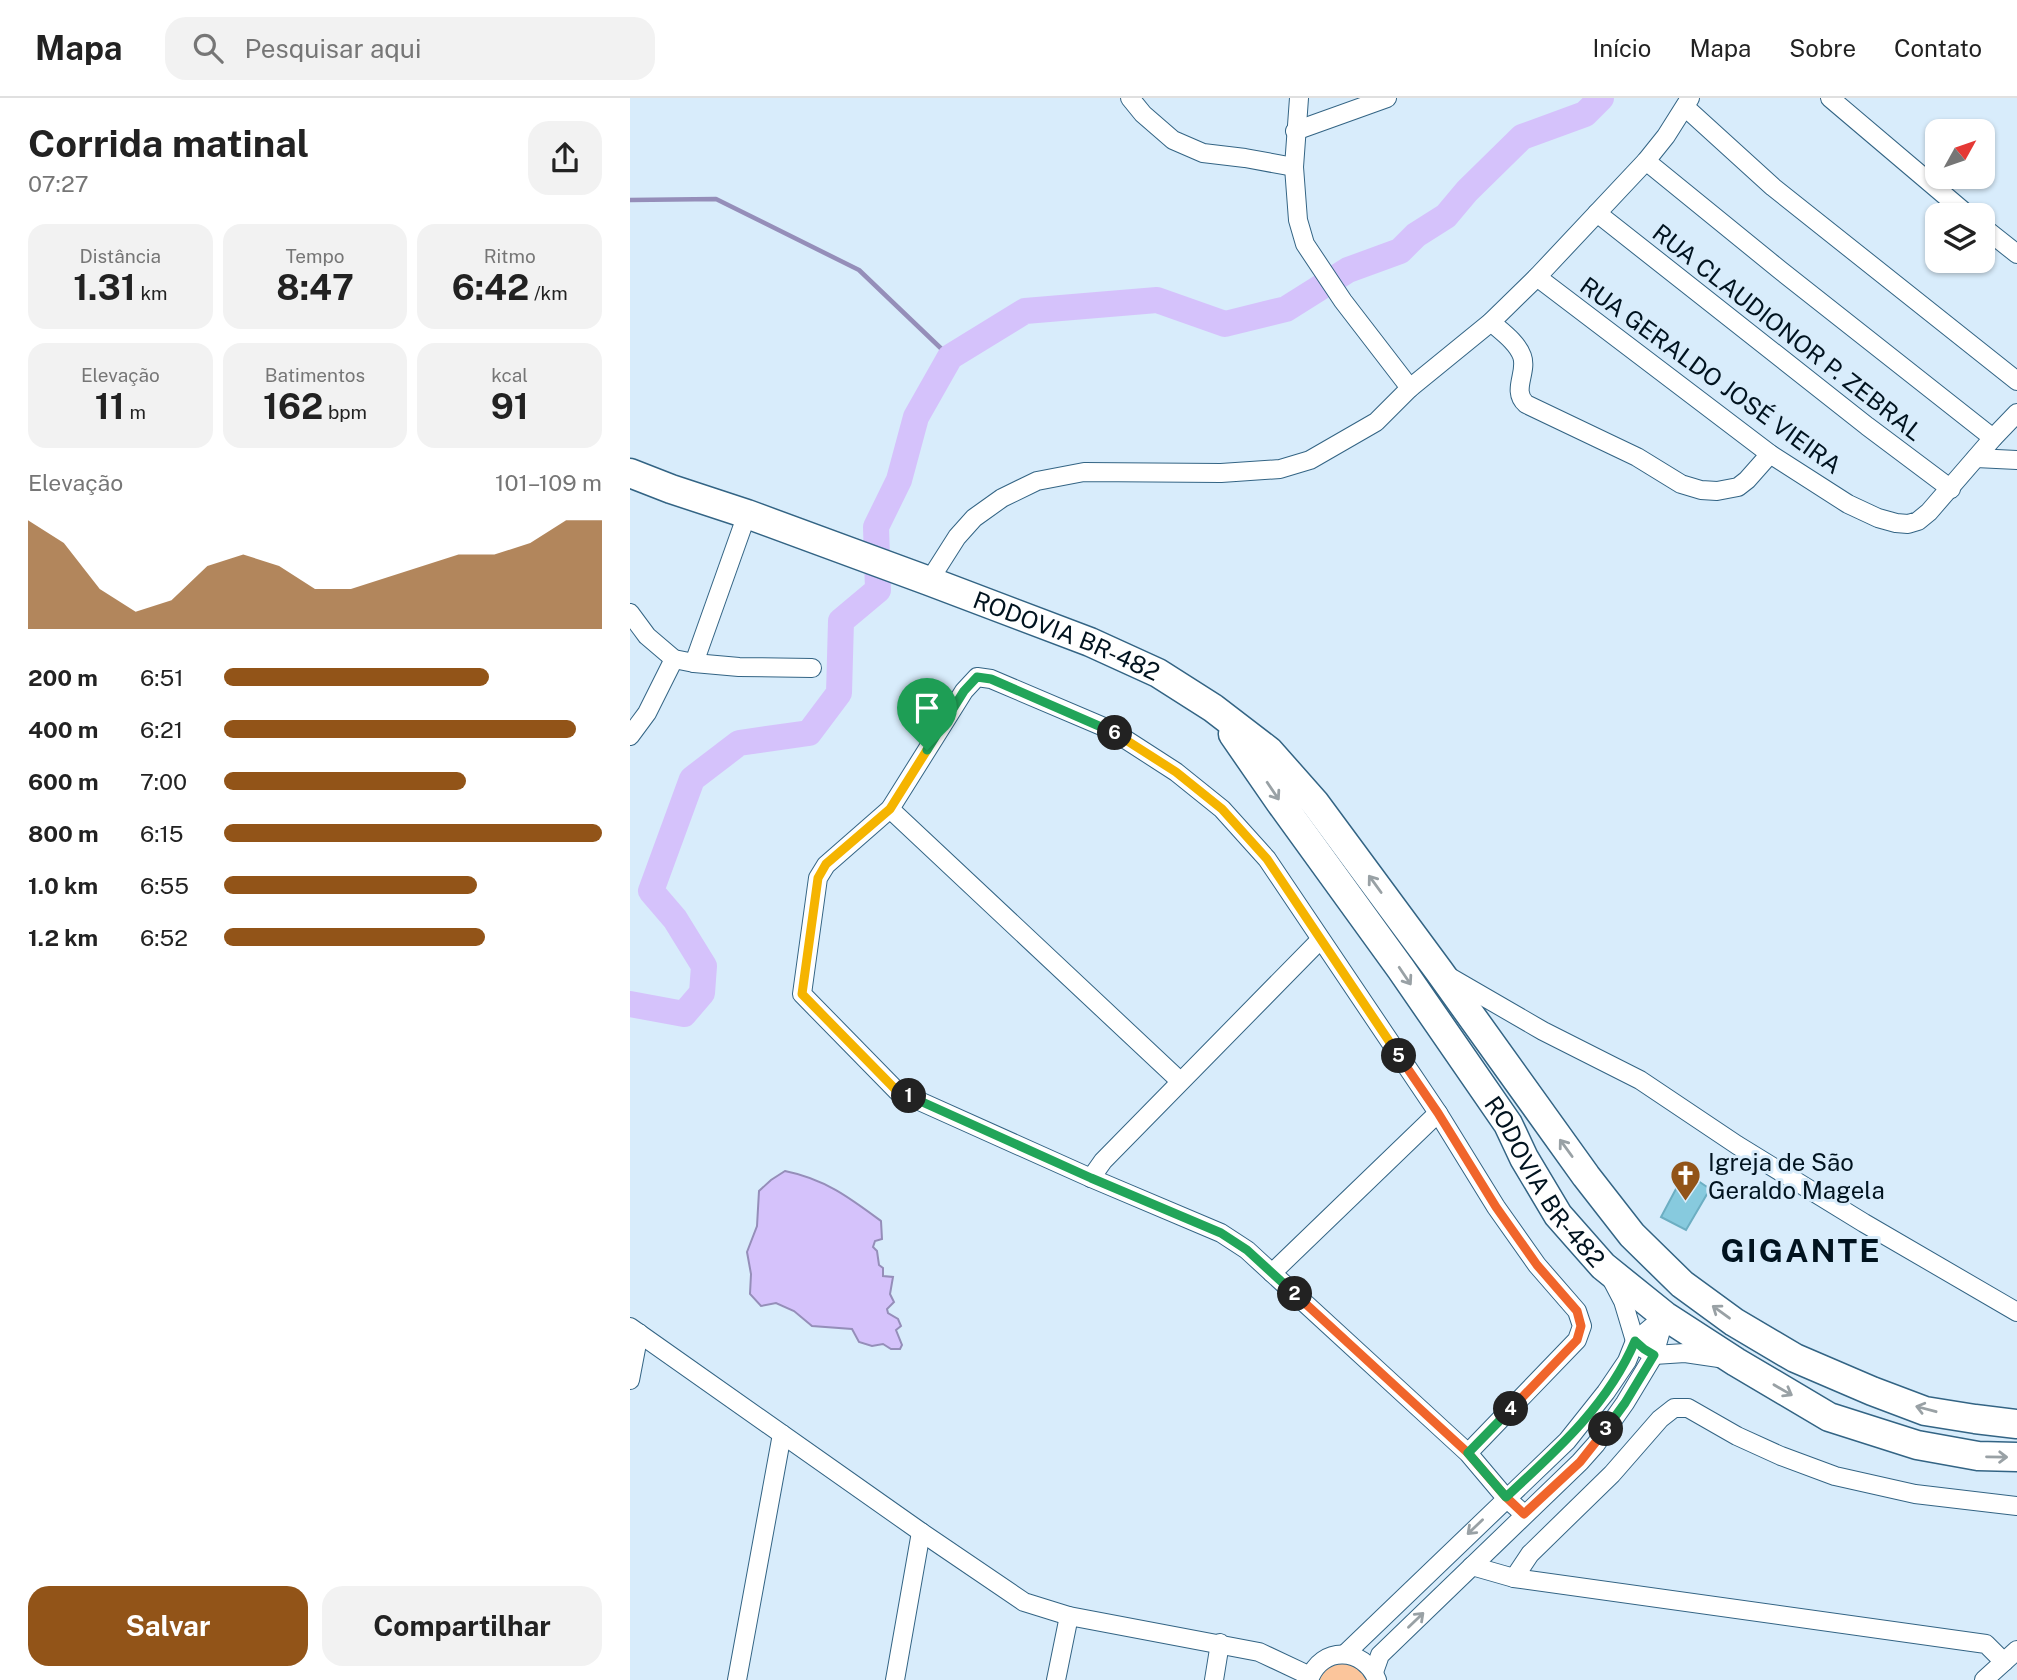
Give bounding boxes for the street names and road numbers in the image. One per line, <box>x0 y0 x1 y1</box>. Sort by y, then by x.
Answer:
street label: RUA CLAUDIONOR P. ZEBRAL <box>1647 218 1929 446</box>
street label: RUA GERALDO JOSÉ VIEIRA <box>1575 271 1847 479</box>
street label: RODOVIA BR-482 <box>970 585 1164 686</box>
street label: RODOVIA BR-482 <box>1479 1091 1611 1272</box>

